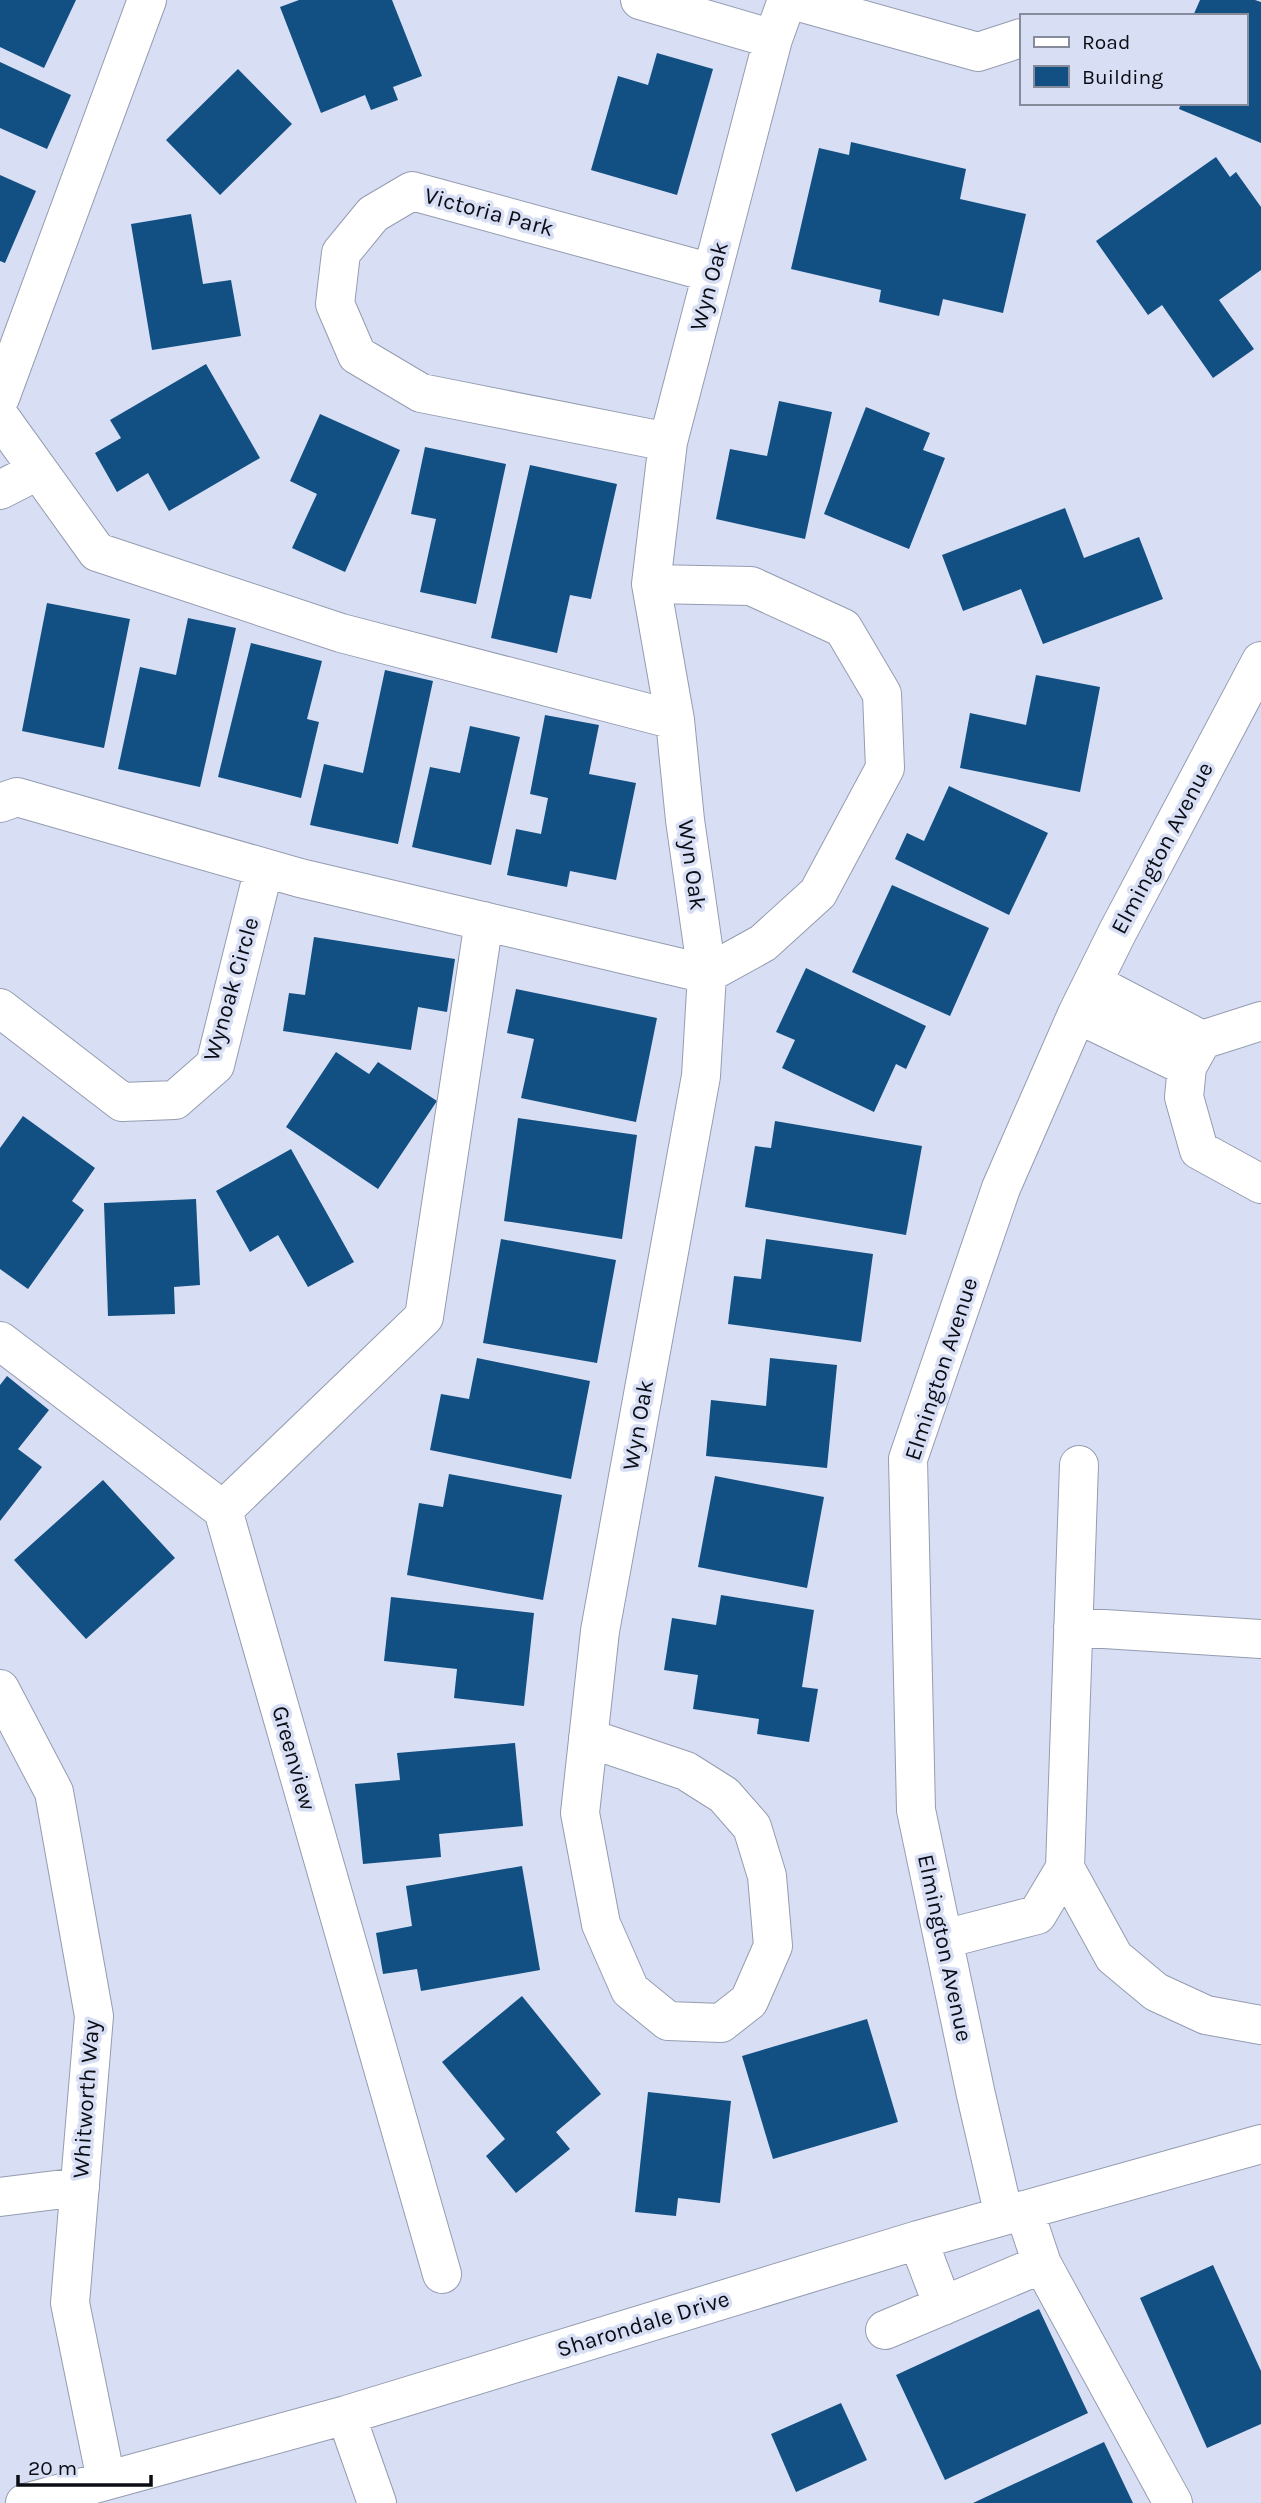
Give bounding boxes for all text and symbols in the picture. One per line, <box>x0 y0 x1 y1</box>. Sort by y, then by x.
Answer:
legend <box>1020 14 1247 105</box>
text: Road <box>1082 30 1130 54</box>
text: Building <box>1082 65 1163 89</box>
street label: Victoria Park <box>421 182 557 242</box>
street label: Wyn Oak <box>684 238 734 333</box>
street label: Elmington Avenue <box>1105 757 1219 939</box>
street label: Wyn Oak <box>672 818 712 912</box>
street label: Wynoak Circle <box>198 914 264 1064</box>
street label: Elmington Avenue <box>899 1274 983 1464</box>
street label: Wyn Oak <box>617 1378 659 1472</box>
street label: Greenview <box>266 1703 322 1814</box>
street label: Elmington Avenue <box>912 1852 978 2044</box>
street label: Whitworth Way <box>67 2019 105 2179</box>
street label: Sharondale Drive <box>553 2285 733 2363</box>
scale bar <box>18 2444 150 2488</box>
text: 20 m <box>28 2456 77 2480</box>

